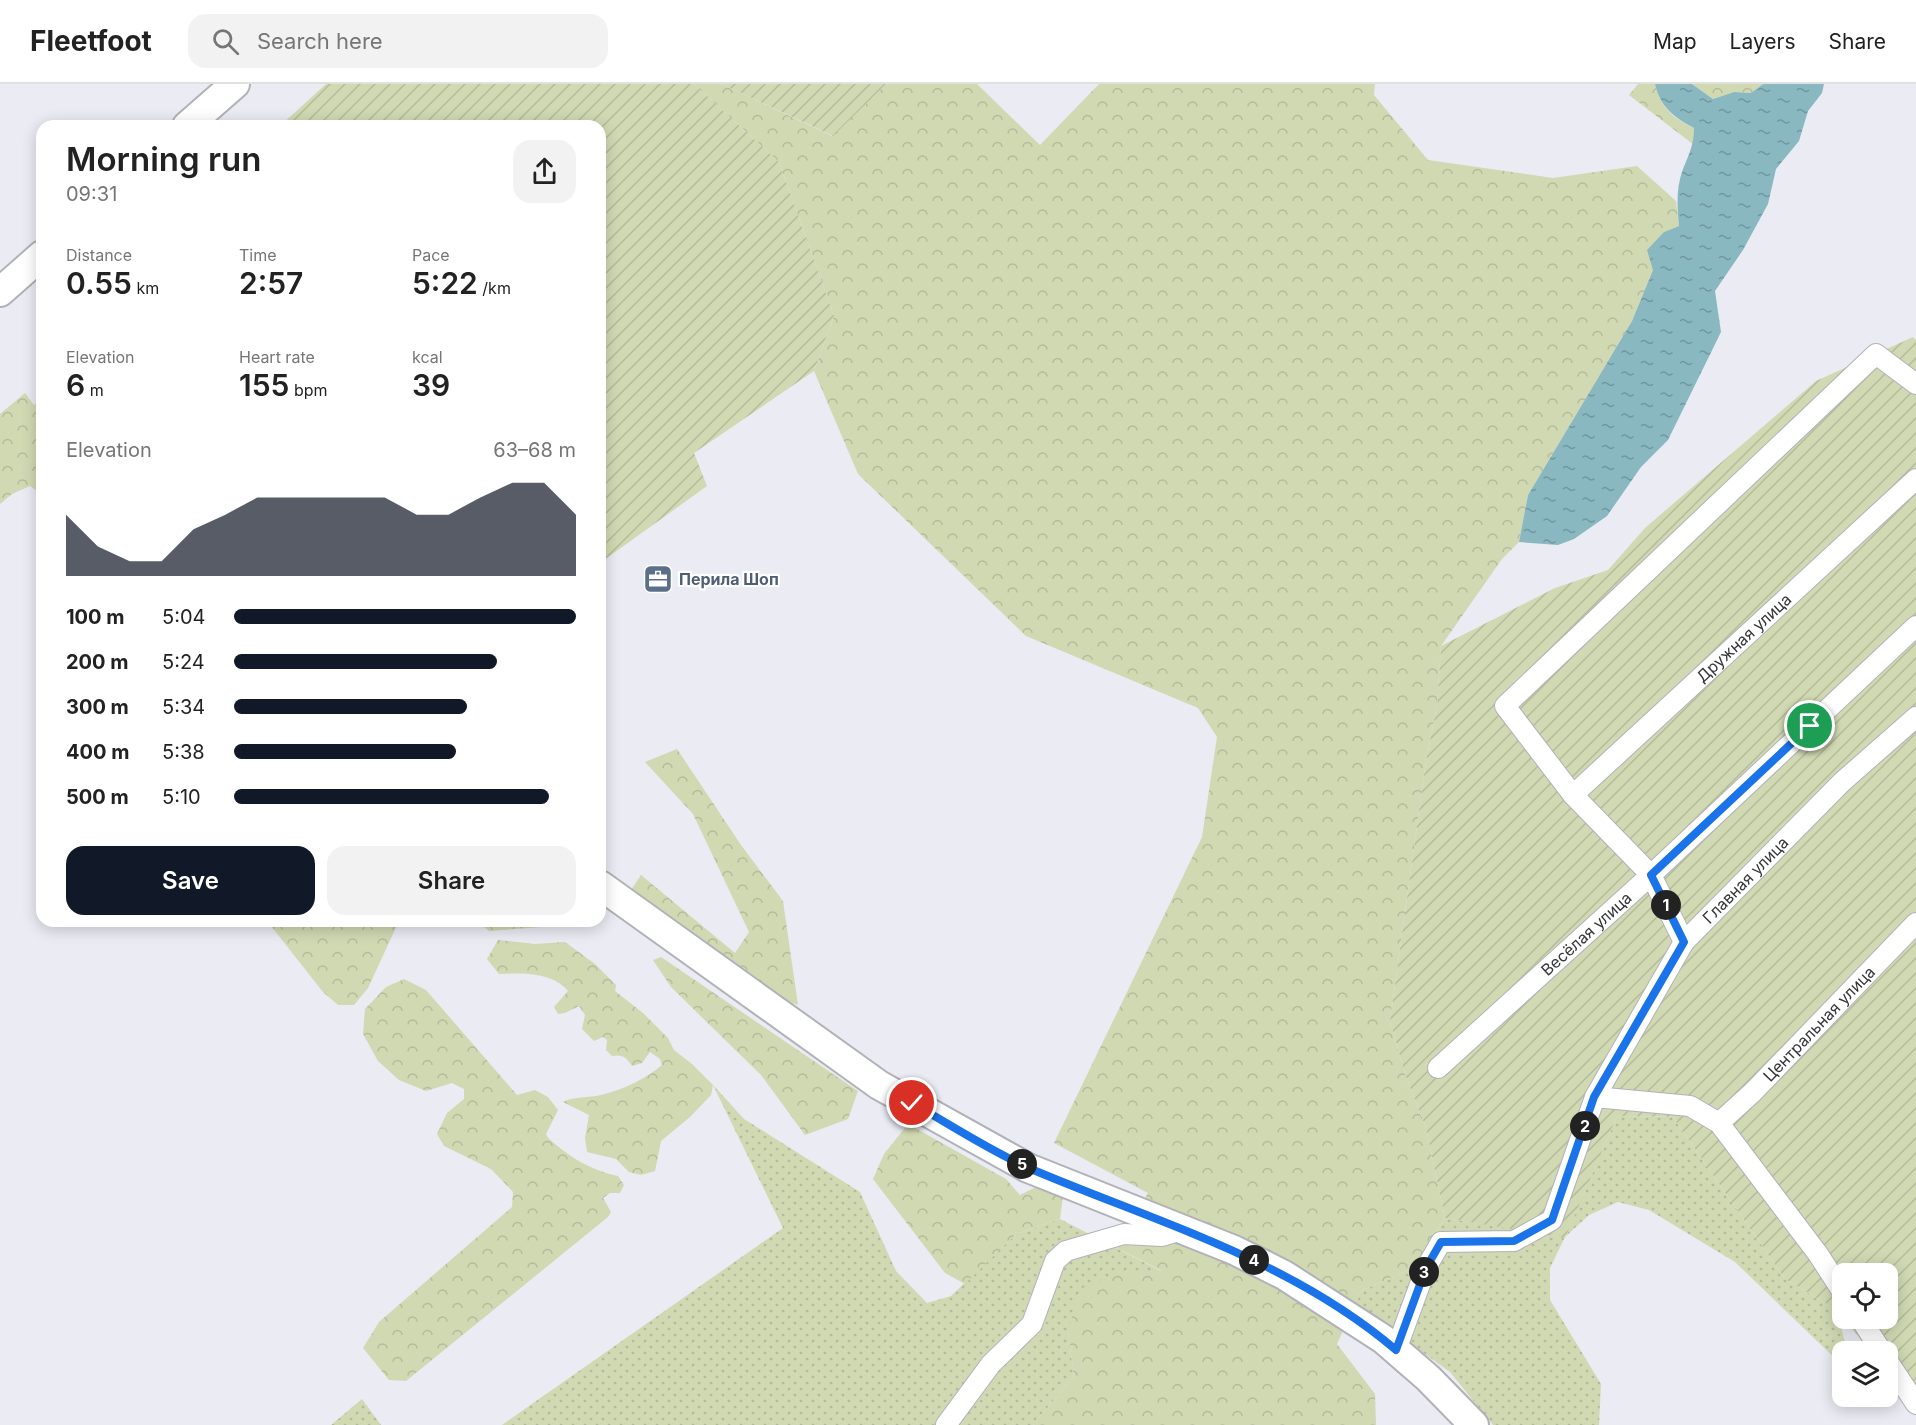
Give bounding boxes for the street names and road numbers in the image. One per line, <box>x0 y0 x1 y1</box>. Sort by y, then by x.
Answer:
street label: Дружная улица <box>1692 589 1795 686</box>
street label: Главная улица <box>1698 832 1792 927</box>
street label: Весёлая улица <box>1537 888 1636 980</box>
street label: Центральная улица <box>1759 962 1879 1085</box>

